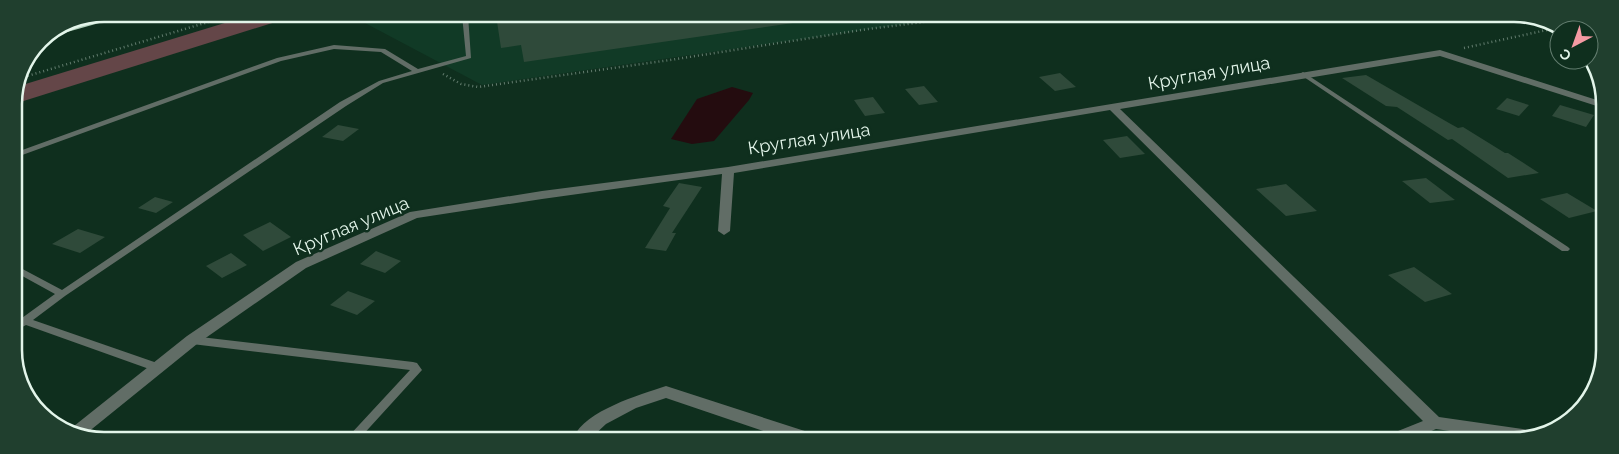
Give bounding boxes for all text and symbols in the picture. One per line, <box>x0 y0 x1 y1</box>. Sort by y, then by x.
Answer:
north arrow <box>1549 20 1599 70</box>
text: С <box>1556 45 1574 64</box>
street label: Круглая улица <box>1146 51 1272 94</box>
street label: Круглая улица <box>746 118 872 159</box>
street label: Круглая улица <box>290 192 412 259</box>

